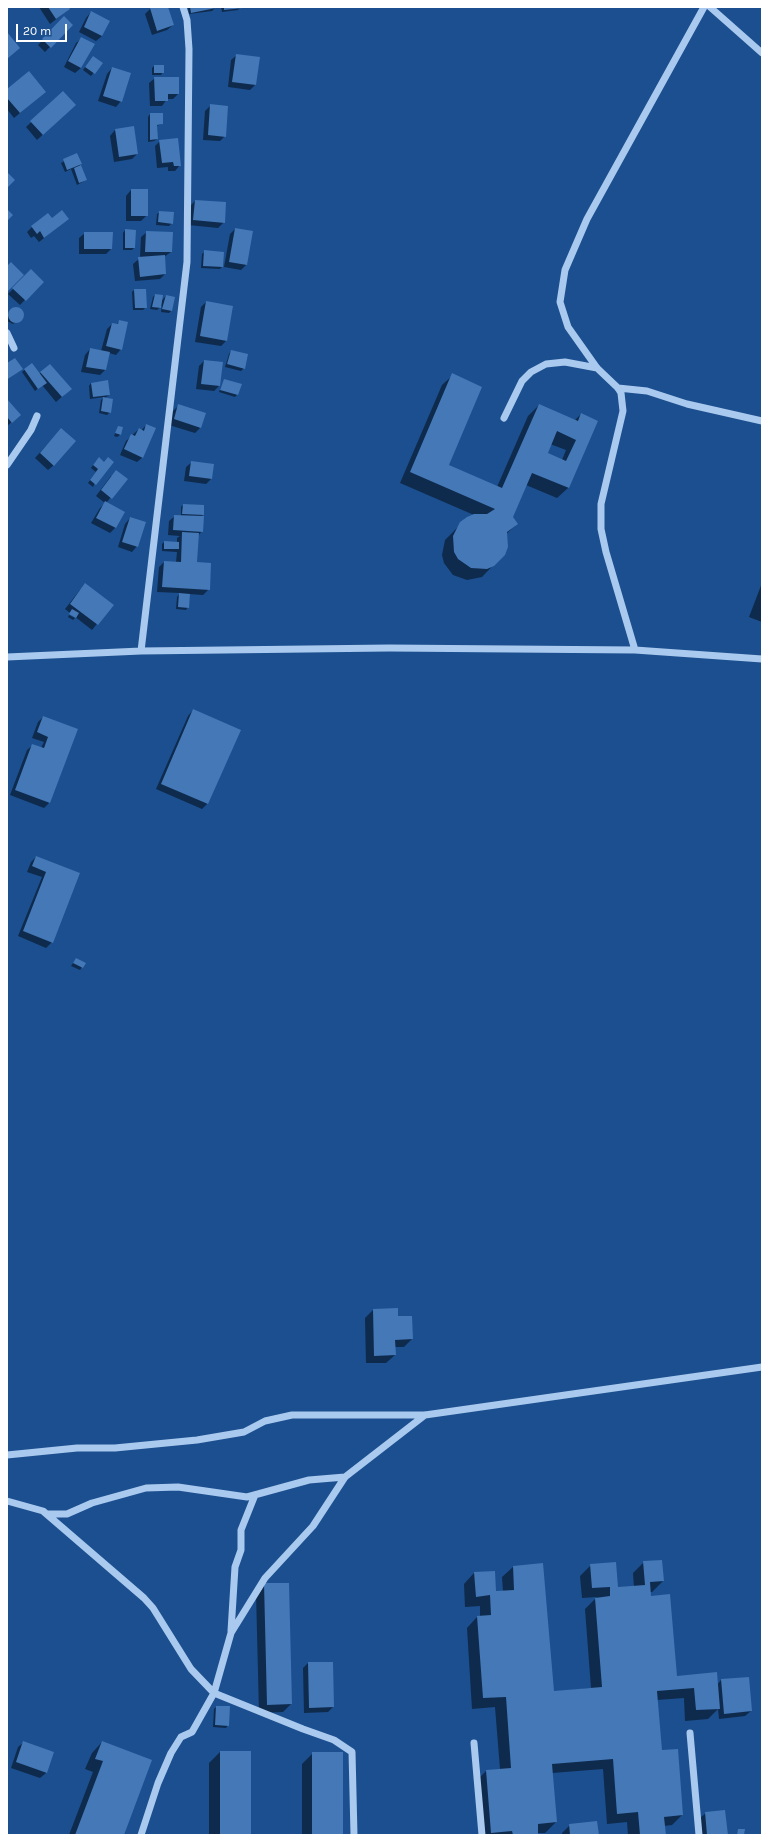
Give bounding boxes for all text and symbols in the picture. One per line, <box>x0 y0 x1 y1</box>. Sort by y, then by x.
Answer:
scale bar <box>18 16 69 42</box>
text: 20 m <box>23 24 51 38</box>

